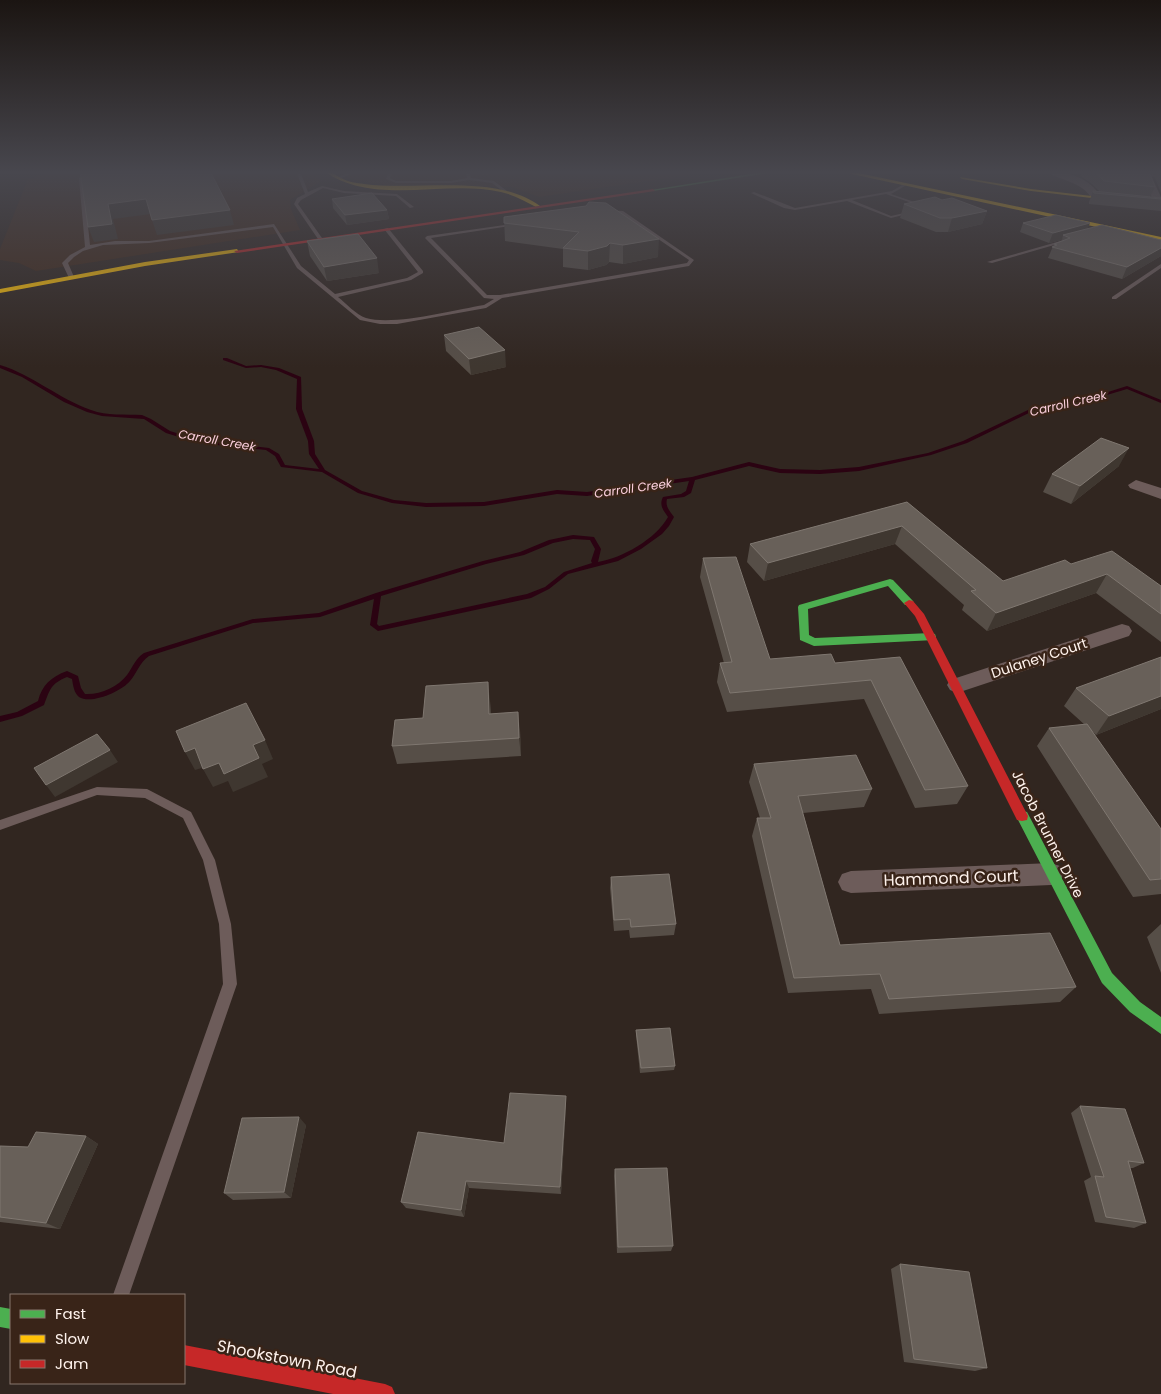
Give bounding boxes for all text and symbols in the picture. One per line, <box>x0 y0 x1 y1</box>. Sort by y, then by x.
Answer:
water label: Carroll Creek <box>1028 386 1109 420</box>
water label: Carroll Creek <box>177 425 258 455</box>
water label: Carroll Creek <box>593 474 674 502</box>
street label: Dulaney Court <box>988 633 1090 683</box>
street label: Jacob Brunner Drive <box>1007 767 1089 902</box>
street label: Hammond Court <box>883 864 1019 892</box>
legend <box>10 1294 185 1384</box>
text: Fast <box>55 1303 86 1324</box>
text: Slow <box>55 1328 90 1349</box>
street label: Shookstown Road <box>215 1334 359 1384</box>
text: Jam <box>55 1353 89 1374</box>

